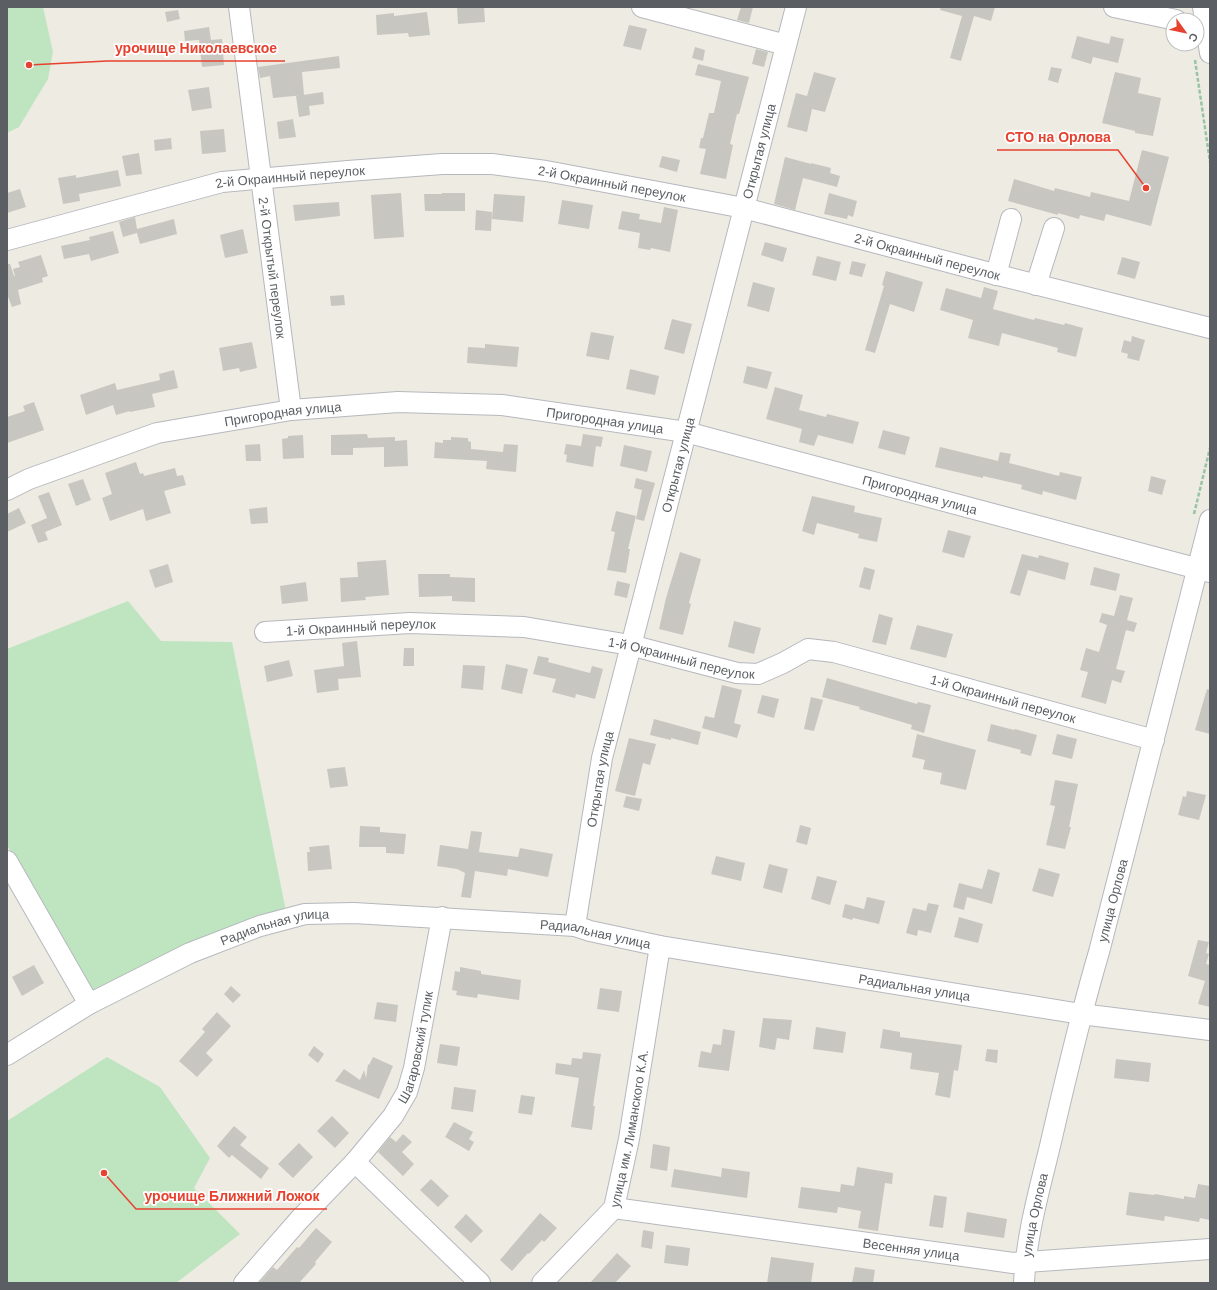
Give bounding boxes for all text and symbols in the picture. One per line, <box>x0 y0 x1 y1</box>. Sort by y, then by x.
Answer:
north arrow <box>1165 12 1205 52</box>
text: С <box>1186 31 1201 44</box>
callout: урочище Николаевское <box>107 35 285 61</box>
text: урочище Николаевское <box>115 40 277 56</box>
street label: Открытая улица <box>740 101 779 200</box>
callout: СТО на Орлова <box>997 124 1118 150</box>
text: СТО на Орлова <box>1005 129 1111 145</box>
street label: 2-й Окраинный переулок <box>214 163 366 191</box>
street label: 2-й Окраинный переулок <box>537 163 687 205</box>
street label: 2-й Открытый переулок <box>256 196 289 340</box>
street label: 2-й Окраинный переулок <box>853 231 1002 283</box>
street label: Пригородная улица <box>223 399 343 429</box>
street label: Пригородная улица <box>545 405 665 437</box>
street label: Открытая улица <box>659 415 698 514</box>
street label: Пригородная улица <box>861 472 980 518</box>
street label: 1-й Окраинный переулок <box>285 616 436 639</box>
street label: 1-й Окраинный переулок <box>607 634 755 682</box>
street label: 1-й Окраинный переулок <box>929 672 1078 726</box>
street label: Открытая улица <box>584 729 617 828</box>
street label: улица Орлова <box>1095 857 1131 944</box>
street label: Радиальная улица <box>218 906 330 949</box>
street label: Радиальная улица <box>539 917 653 952</box>
street label: Радиальная улица <box>858 971 972 1004</box>
street label: Шагаровский тупик <box>395 990 436 1106</box>
street label: улица им. Лиманского К.А. <box>607 1048 651 1209</box>
street label: улица Орлова <box>1019 1171 1051 1258</box>
callout: урочище Ближний Ложок <box>136 1183 327 1209</box>
text: урочище Ближний Ложок <box>145 1188 320 1204</box>
street label: Весенняя улица <box>862 1235 961 1264</box>

